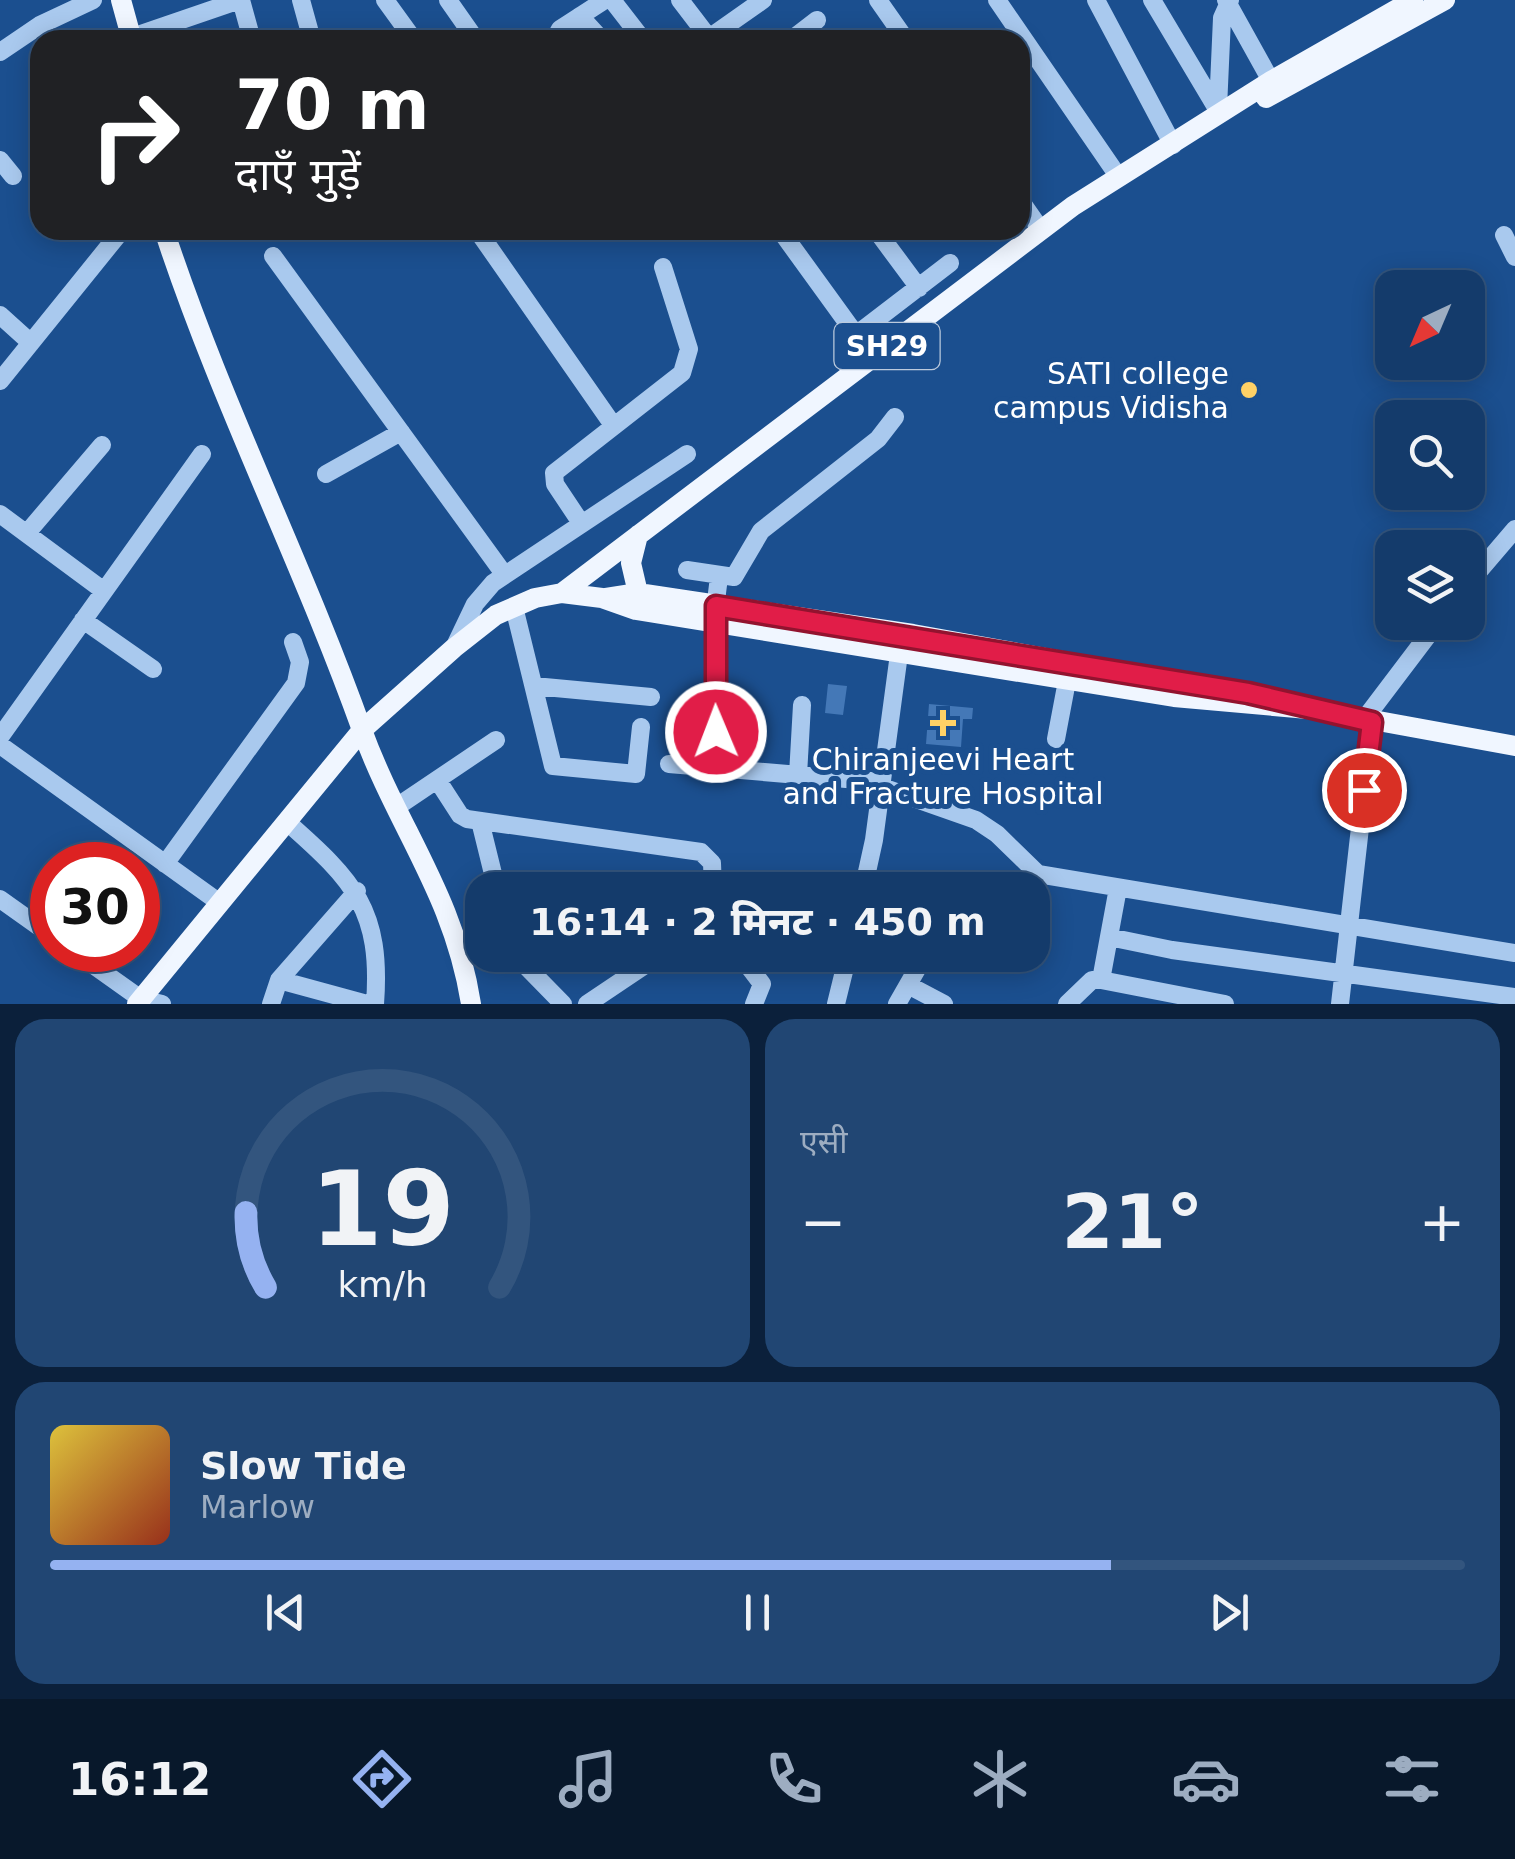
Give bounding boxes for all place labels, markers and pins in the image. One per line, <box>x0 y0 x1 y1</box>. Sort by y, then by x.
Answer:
place label: SATI college campus Vidisha <box>993 356 1229 425</box>
marker: SATI college campus Vidisha <box>1238 379 1260 401</box>
marker: Chiranjeevi Heart and Fracture Hospital <box>930 710 956 736</box>
place label: Chiranjeevi Heart and Fracture Hospital <box>782 742 1104 811</box>
pin <box>1322 748 1407 833</box>

